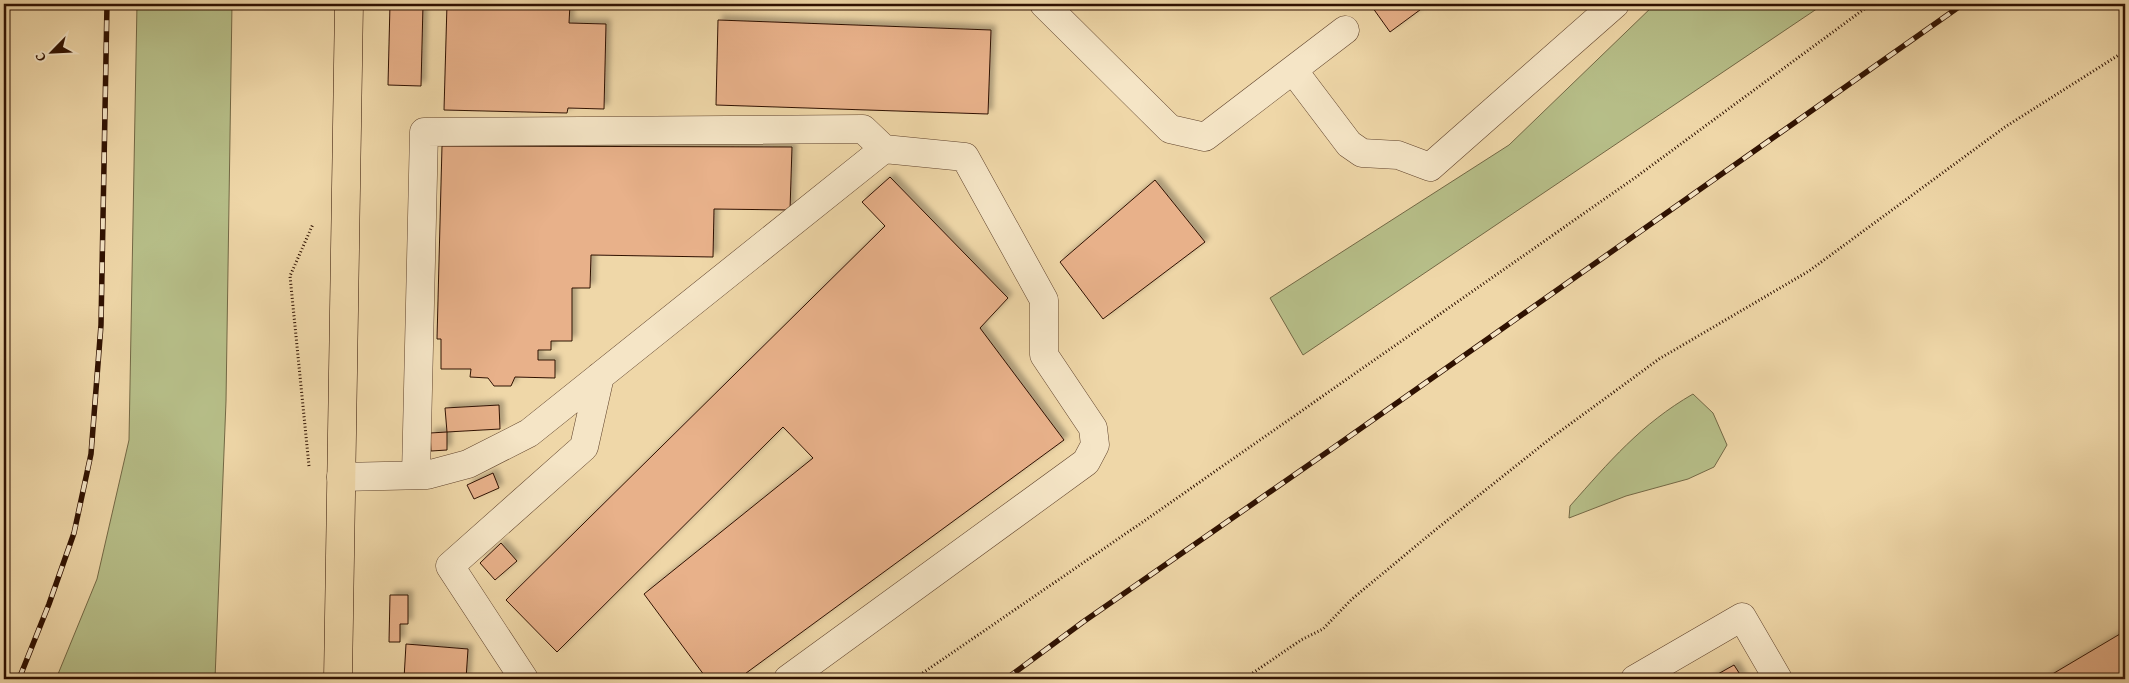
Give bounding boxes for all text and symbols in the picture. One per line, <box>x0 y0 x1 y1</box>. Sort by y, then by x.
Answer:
north arrow <box>28 28 78 78</box>
text: С <box>29 50 51 65</box>

